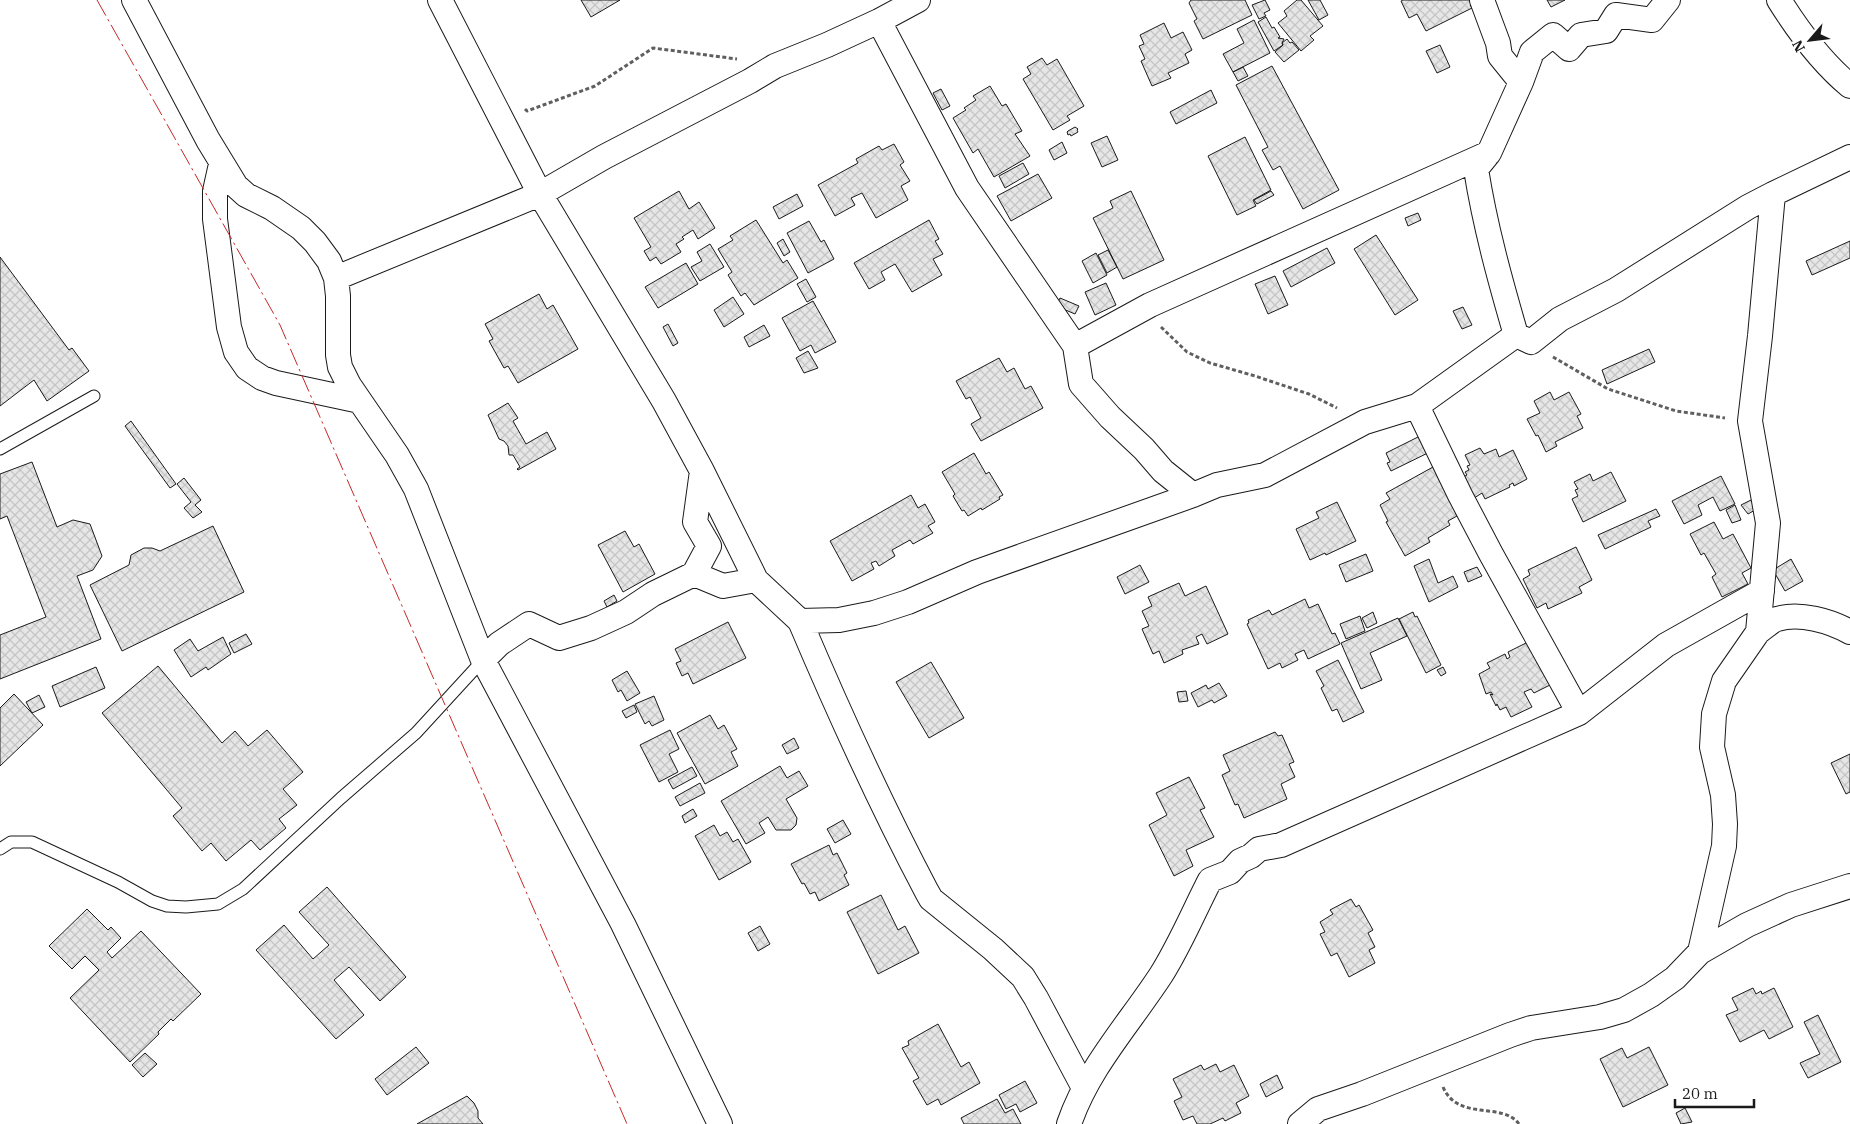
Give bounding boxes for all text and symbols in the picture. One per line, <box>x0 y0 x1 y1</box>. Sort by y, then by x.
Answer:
north arrow <box>1785 15 1835 65</box>
text: N <box>1788 37 1809 55</box>
scale bar <box>1675 1076 1754 1108</box>
text: 20 m <box>1682 1084 1718 1103</box>

